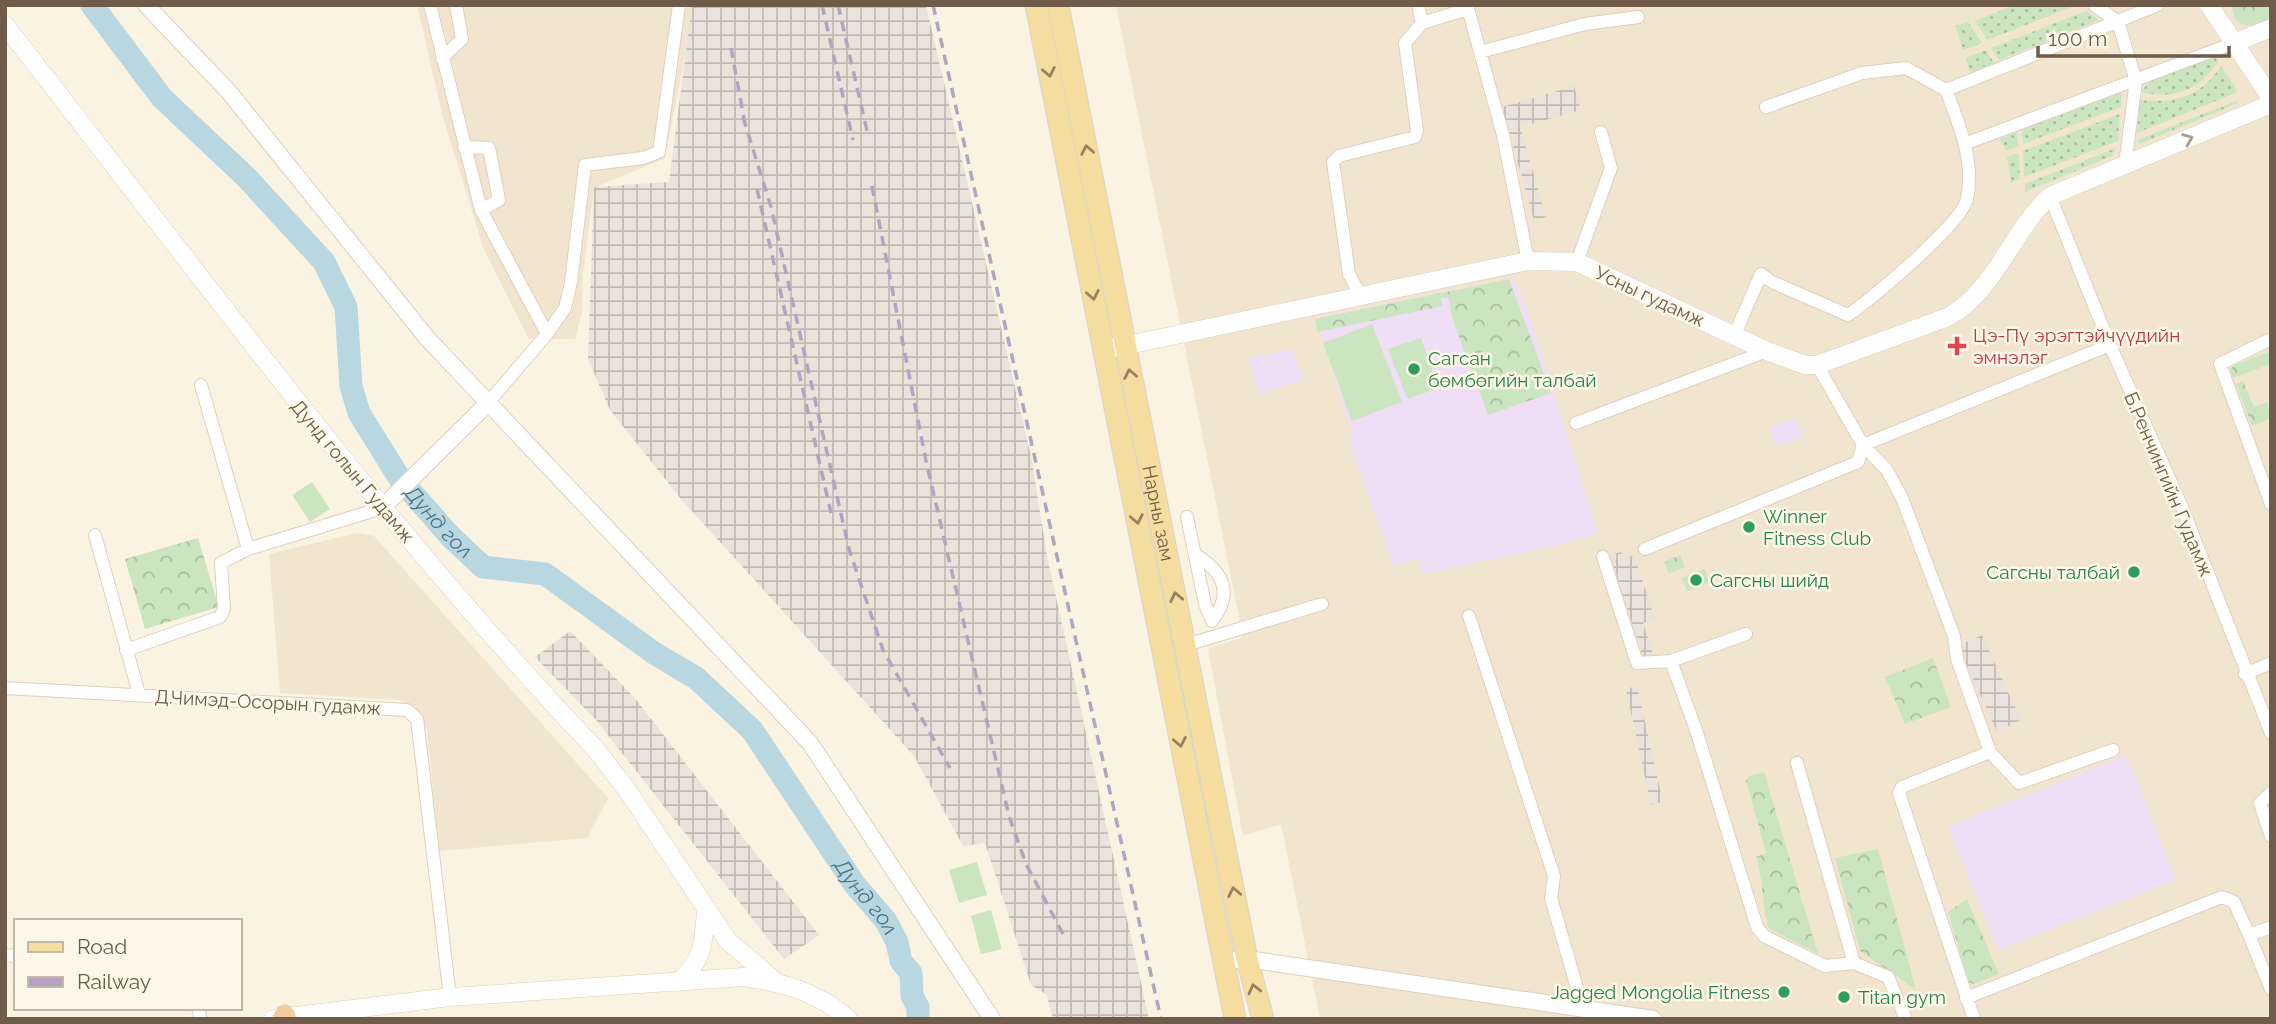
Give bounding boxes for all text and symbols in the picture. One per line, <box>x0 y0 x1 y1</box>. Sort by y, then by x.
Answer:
scale bar <box>2038 14 2229 58</box>
text: 100 m <box>2048 26 2107 51</box>
one-way arrow <box>1041 66 1056 78</box>
one-way arrow <box>2182 134 2194 148</box>
one-way arrow <box>1080 144 1095 156</box>
street label: Усны гудамж <box>1592 261 1708 331</box>
one-way arrow <box>1085 289 1100 301</box>
place label: Цэ-Пү эрэгтэйчүүдийн эмнэлэг <box>1973 324 2180 368</box>
marker: Цэ-Пү эрэгтэйчүүдийн эмнэлэг <box>1947 336 1967 356</box>
place label: Сагсан бөмбөгийн талбай <box>1428 347 1597 391</box>
marker: Сагсан бөмбөгийн талбай <box>1406 361 1422 377</box>
one-way arrow <box>1124 368 1139 380</box>
street label: Б.Ренчингийн Гудамж <box>2120 388 2218 580</box>
street label: Дунд голын Гудамж <box>287 395 419 547</box>
street label: Нарны зам <box>1138 463 1179 563</box>
water label: Дунд гол <box>399 479 479 563</box>
place label: Winner Fitness Club <box>1763 505 1871 549</box>
one-way arrow <box>1129 513 1144 525</box>
marker: Winner Fitness Club <box>1741 519 1757 535</box>
place label: Сагсны талбай <box>1986 561 2120 583</box>
marker: Сагсны талбай <box>2126 564 2142 580</box>
place label: Сагсны шийд <box>1710 569 1829 591</box>
marker: Сагсны шийд <box>1688 572 1704 588</box>
one-way arrow <box>1169 591 1184 603</box>
street label: Д.Чимэд-Осорын гудамж <box>154 685 382 719</box>
one-way arrow <box>1172 736 1187 748</box>
water label: Дунд гол <box>828 853 904 939</box>
one-way arrow <box>1227 886 1242 898</box>
legend <box>14 919 242 1010</box>
text: Road <box>77 934 127 959</box>
text: Railway <box>77 969 151 994</box>
place label: Jagged Mongolia Fitness <box>1551 981 1770 1003</box>
one-way arrow <box>1248 983 1262 995</box>
marker: Jagged Mongolia Fitness <box>1776 984 1792 1000</box>
place label: Titan gym <box>1858 986 1946 1008</box>
marker: Titan gym <box>1836 989 1852 1005</box>

